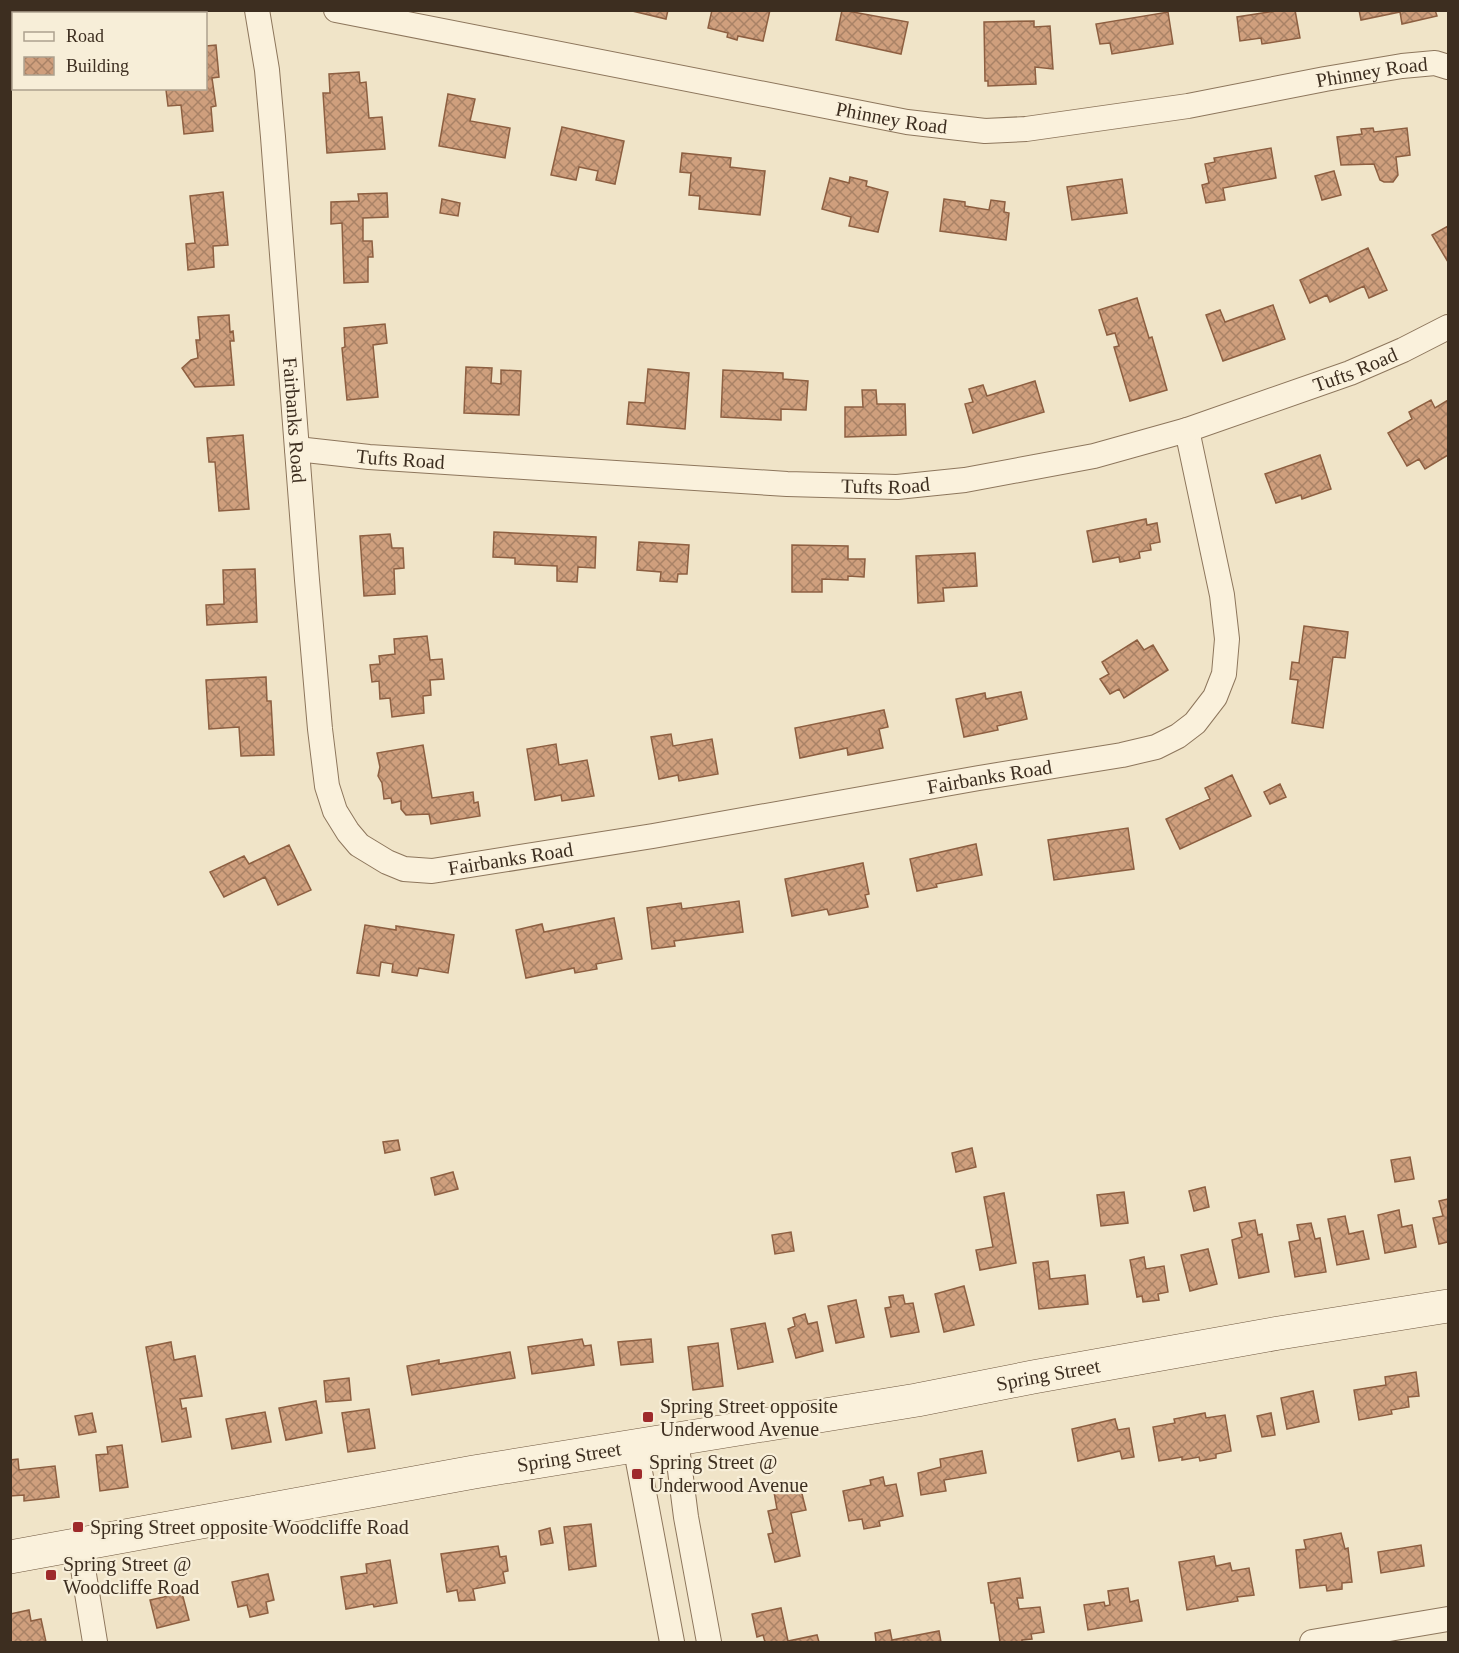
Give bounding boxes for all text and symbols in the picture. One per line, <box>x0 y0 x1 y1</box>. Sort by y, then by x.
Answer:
legend <box>12 12 207 90</box>
text: Road <box>66 26 104 46</box>
street label: Phinney Road <box>1314 53 1429 92</box>
text: Building <box>66 56 129 76</box>
street label: Phinney Road <box>834 97 949 138</box>
street label: Tufts Road <box>1310 343 1400 396</box>
street label: Fairbanks Road <box>279 356 311 484</box>
street label: Tufts Road <box>355 445 445 473</box>
street label: Tufts Road <box>841 473 931 498</box>
street label: Fairbanks Road <box>925 755 1053 798</box>
street label: Fairbanks Road <box>446 838 574 879</box>
street label: Spring Street <box>994 1354 1102 1395</box>
place label: Spring Street opposite Underwood Avenue <box>660 1395 838 1440</box>
marker: Spring Street opposite Underwood Avenue <box>641 1410 655 1424</box>
street label: Spring Street <box>515 1437 623 1476</box>
place label: Spring Street @ Underwood Avenue <box>649 1451 808 1496</box>
marker: Spring Street @ Underwood Avenue <box>630 1467 644 1481</box>
place label: Spring Street opposite Woodcliffe Road <box>90 1516 409 1539</box>
marker: Spring Street opposite Woodcliffe Road <box>71 1520 85 1534</box>
place label: Spring Street @ Woodcliffe Road <box>63 1553 199 1598</box>
marker: Spring Street @ Woodcliffe Road <box>44 1568 58 1582</box>

